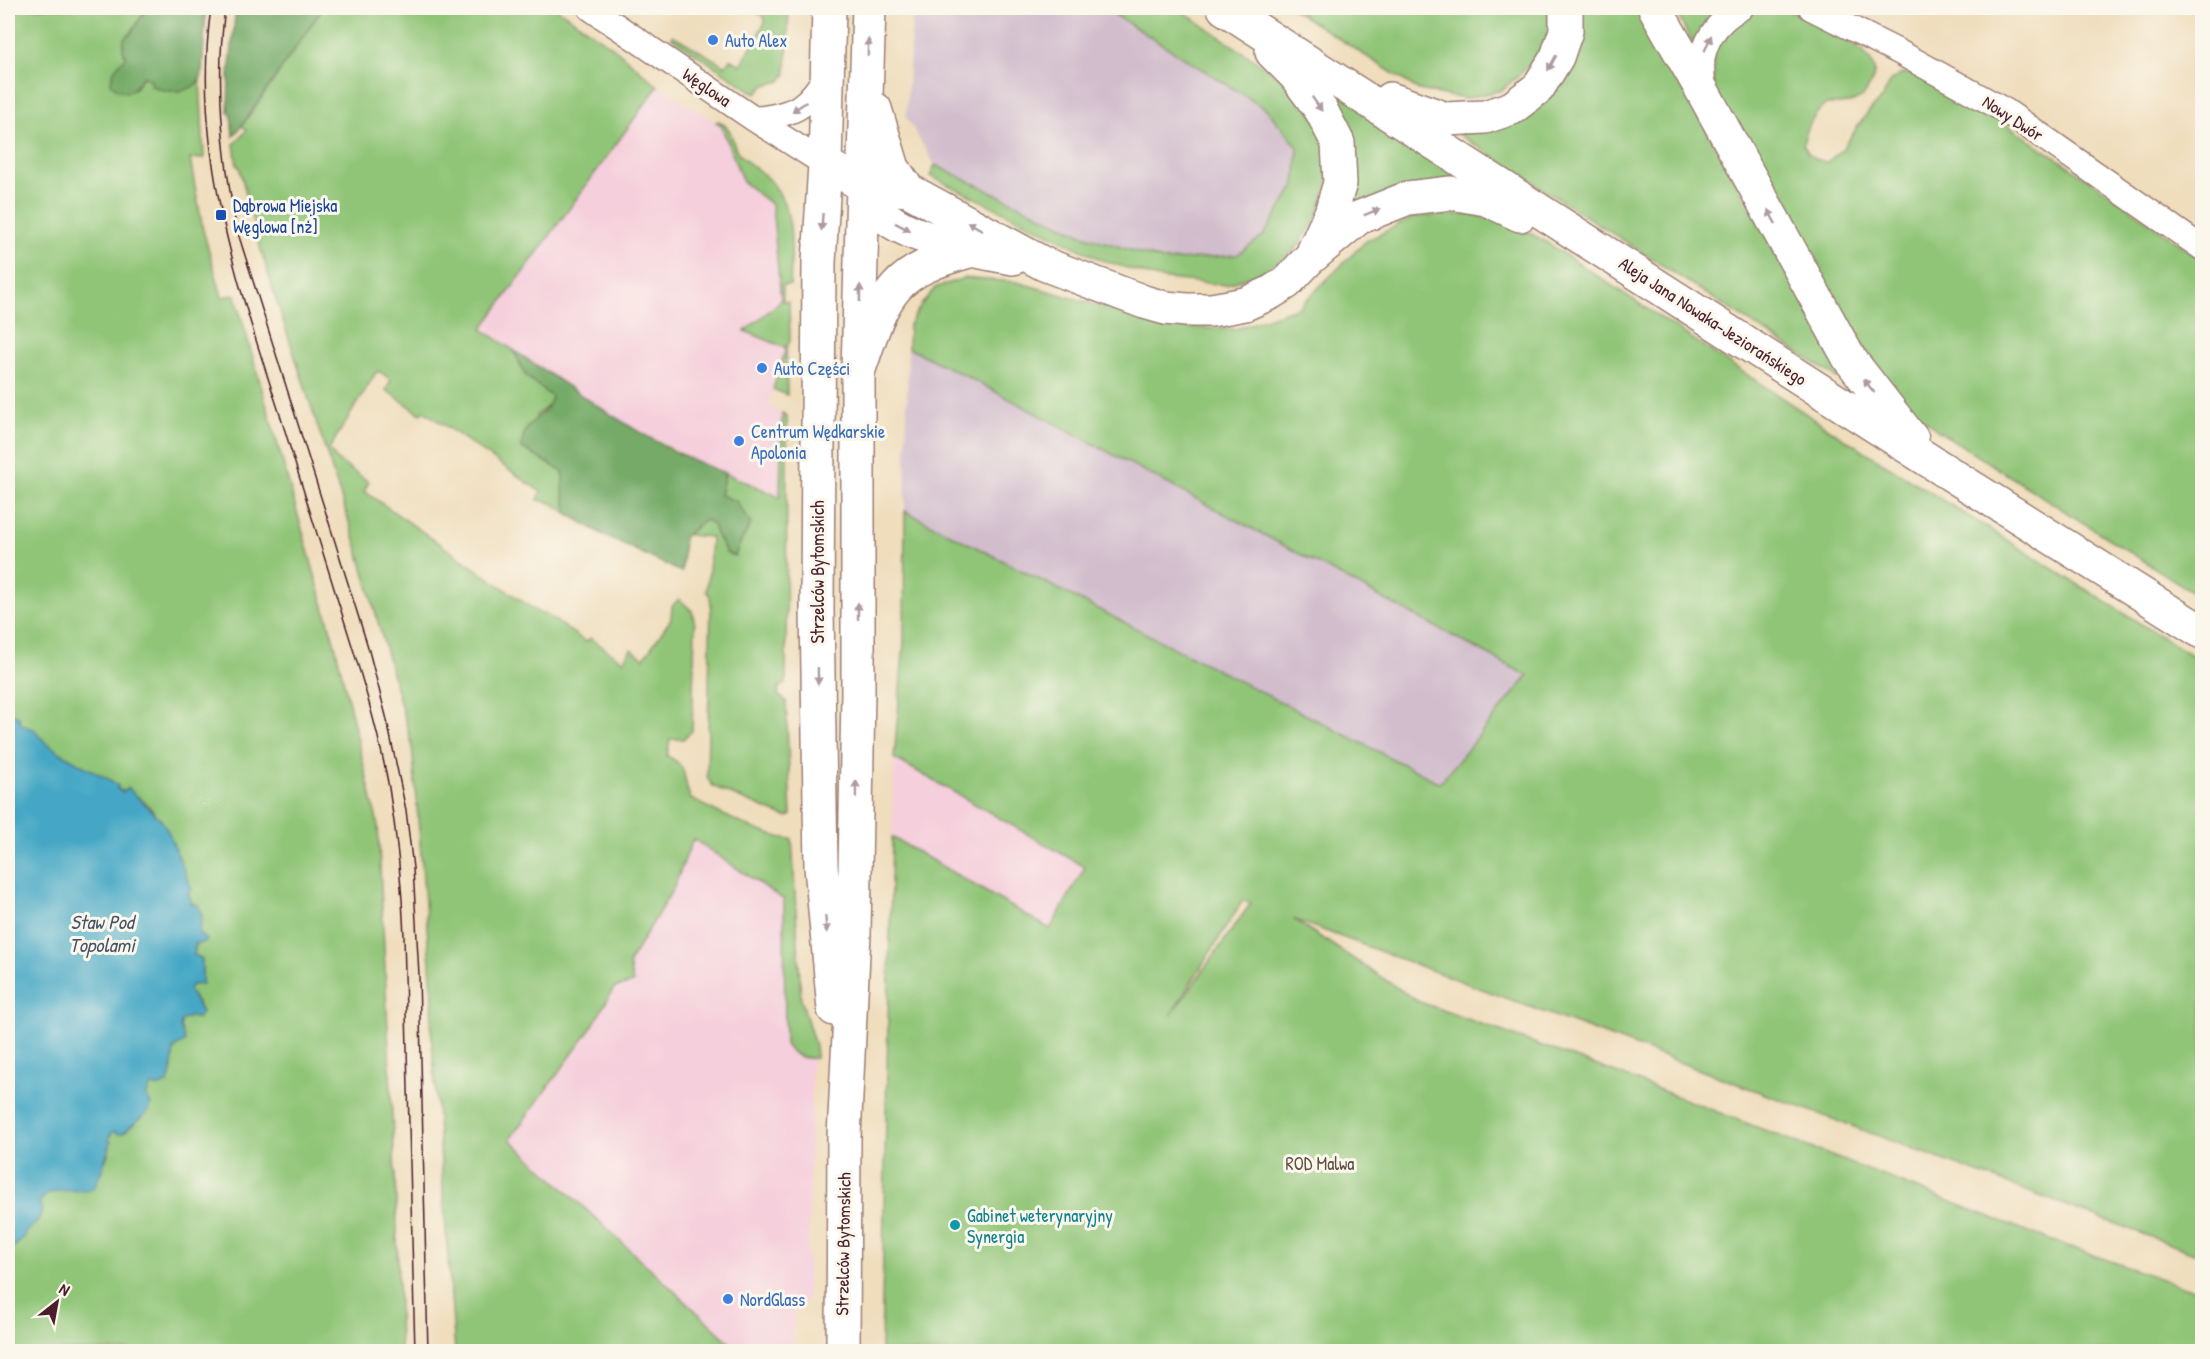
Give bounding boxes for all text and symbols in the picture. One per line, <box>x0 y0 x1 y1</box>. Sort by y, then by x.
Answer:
place label: Auto Alex <box>725 28 787 53</box>
marker: Auto Alex <box>706 33 720 47</box>
one-way arrow <box>1703 34 1713 52</box>
one-way arrow <box>864 37 873 56</box>
one-way arrow <box>1547 55 1558 71</box>
street label: Węglowa <box>678 62 736 112</box>
street label: Nowy Dwór <box>1978 89 2048 147</box>
one-way arrow <box>1311 96 1323 112</box>
one-way arrow <box>791 101 807 113</box>
place label: Dąbrowa Miejska Węglowa [nż] <box>233 193 337 239</box>
one-way arrow <box>1363 207 1381 216</box>
marker: Dąbrowa Miejska Węglowa [nż] <box>214 208 228 222</box>
one-way arrow <box>1767 208 1777 225</box>
one-way arrow <box>817 213 826 232</box>
one-way arrow <box>966 221 983 231</box>
one-way arrow <box>894 222 911 231</box>
street label: Aleja Jana Nowaka-Jeziorańskiego <box>1614 251 1812 391</box>
one-way arrow <box>855 283 865 302</box>
place label: Auto Części <box>774 356 850 381</box>
marker: Auto Części <box>755 361 769 375</box>
one-way arrow <box>1863 378 1875 393</box>
place label: Centrum Wędkarskie Apolonia <box>751 419 885 465</box>
marker: Centrum Wędkarskie Apolonia <box>732 434 746 448</box>
street label: Strzelców Bytomskich <box>805 500 830 644</box>
one-way arrow <box>853 602 863 621</box>
one-way arrow <box>813 667 823 686</box>
one-way arrow <box>851 780 861 799</box>
water label: Staw Pod Topolami <box>69 908 137 959</box>
one-way arrow <box>821 914 831 933</box>
park label: ROD Malwa <box>1286 1151 1354 1176</box>
street label: Strzelców Bytomskich <box>829 1172 857 1316</box>
place label: Gabinet weterynaryjny Synergia <box>967 1203 1113 1249</box>
marker: Gabinet weterynaryjny Synergia <box>948 1218 962 1232</box>
north arrow <box>27 1272 87 1332</box>
text: N <box>55 1278 74 1301</box>
place label: NordGlass <box>740 1287 805 1312</box>
marker: NordGlass <box>721 1292 735 1306</box>

